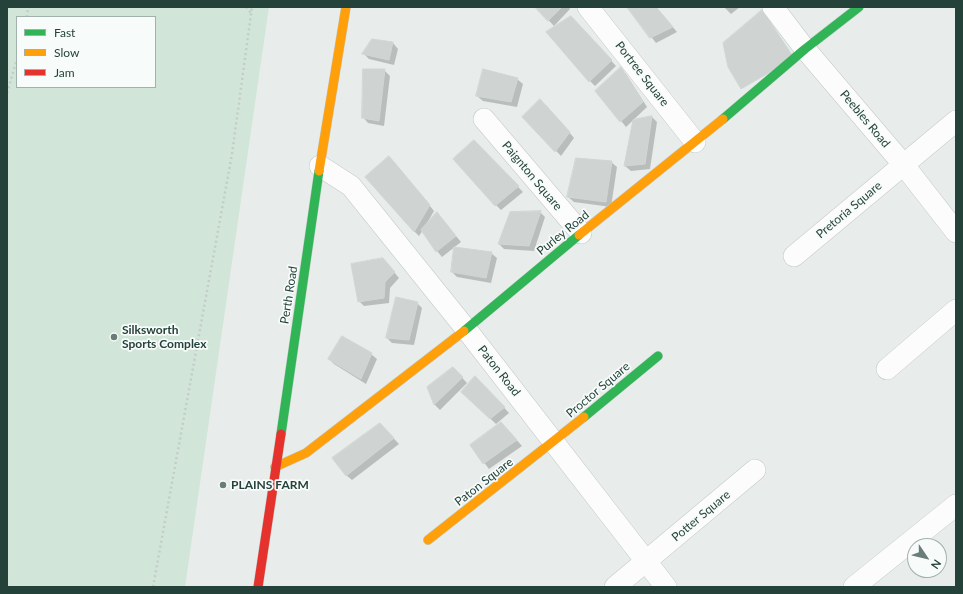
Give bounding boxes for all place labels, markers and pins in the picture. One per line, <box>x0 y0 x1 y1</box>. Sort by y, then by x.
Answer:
place label: Silksworth Sports Complex <box>122 323 206 351</box>
marker: Silksworth Sports Complex <box>109 332 119 342</box>
place label: PLAINS FARM <box>231 478 309 492</box>
marker: PLAINS FARM <box>218 480 228 490</box>

